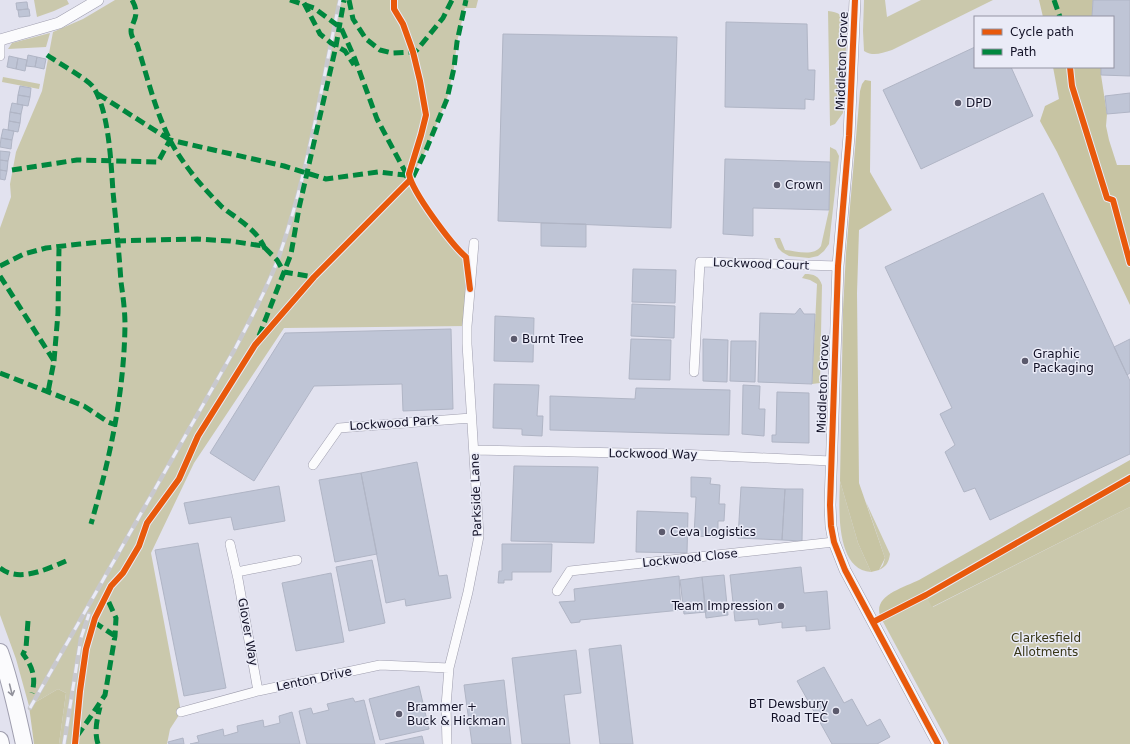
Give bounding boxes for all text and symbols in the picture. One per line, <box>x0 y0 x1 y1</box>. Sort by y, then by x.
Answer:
street label: Middleton Grove <box>833 11 851 111</box>
legend <box>974 16 1114 68</box>
text: Cycle path <box>1010 25 1074 39</box>
text: Path <box>1010 45 1036 59</box>
place label: DPD <box>966 96 992 110</box>
marker: DPD <box>953 98 963 108</box>
place label: Crown <box>785 178 823 192</box>
marker: Crown <box>772 180 782 190</box>
street label: Lockwood Court <box>713 255 810 273</box>
place label: Burnt Tree <box>522 332 584 346</box>
marker: Burnt Tree <box>509 334 519 344</box>
street label: Middleton Grove <box>814 334 832 434</box>
place label: Graphic Packaging <box>1033 347 1094 375</box>
marker: Graphic Packaging <box>1020 356 1030 366</box>
street label: Lockwood Park <box>349 413 439 433</box>
street label: Lockwood Way <box>608 446 698 462</box>
street label: Parkside Lane <box>468 453 484 537</box>
place label: Ceva Logistics <box>670 525 756 539</box>
marker: Ceva Logistics <box>657 527 667 537</box>
street label: Lockwood Close <box>642 546 738 570</box>
street label: Glover Way <box>235 597 261 667</box>
place label: Team Impression <box>671 599 773 613</box>
marker: Team Impression <box>776 601 786 611</box>
park label: Clarkesfield Allotments <box>1011 631 1081 659</box>
street label: Lenton Drive <box>275 664 353 694</box>
one-way arrow <box>8 683 16 696</box>
place label: BT Dewsbury Road TEC <box>749 697 828 725</box>
place label: Brammer + Buck & Hickman <box>407 700 506 728</box>
marker: BT Dewsbury Road TEC <box>831 706 841 716</box>
marker: Brammer + Buck & Hickman <box>394 709 404 719</box>

